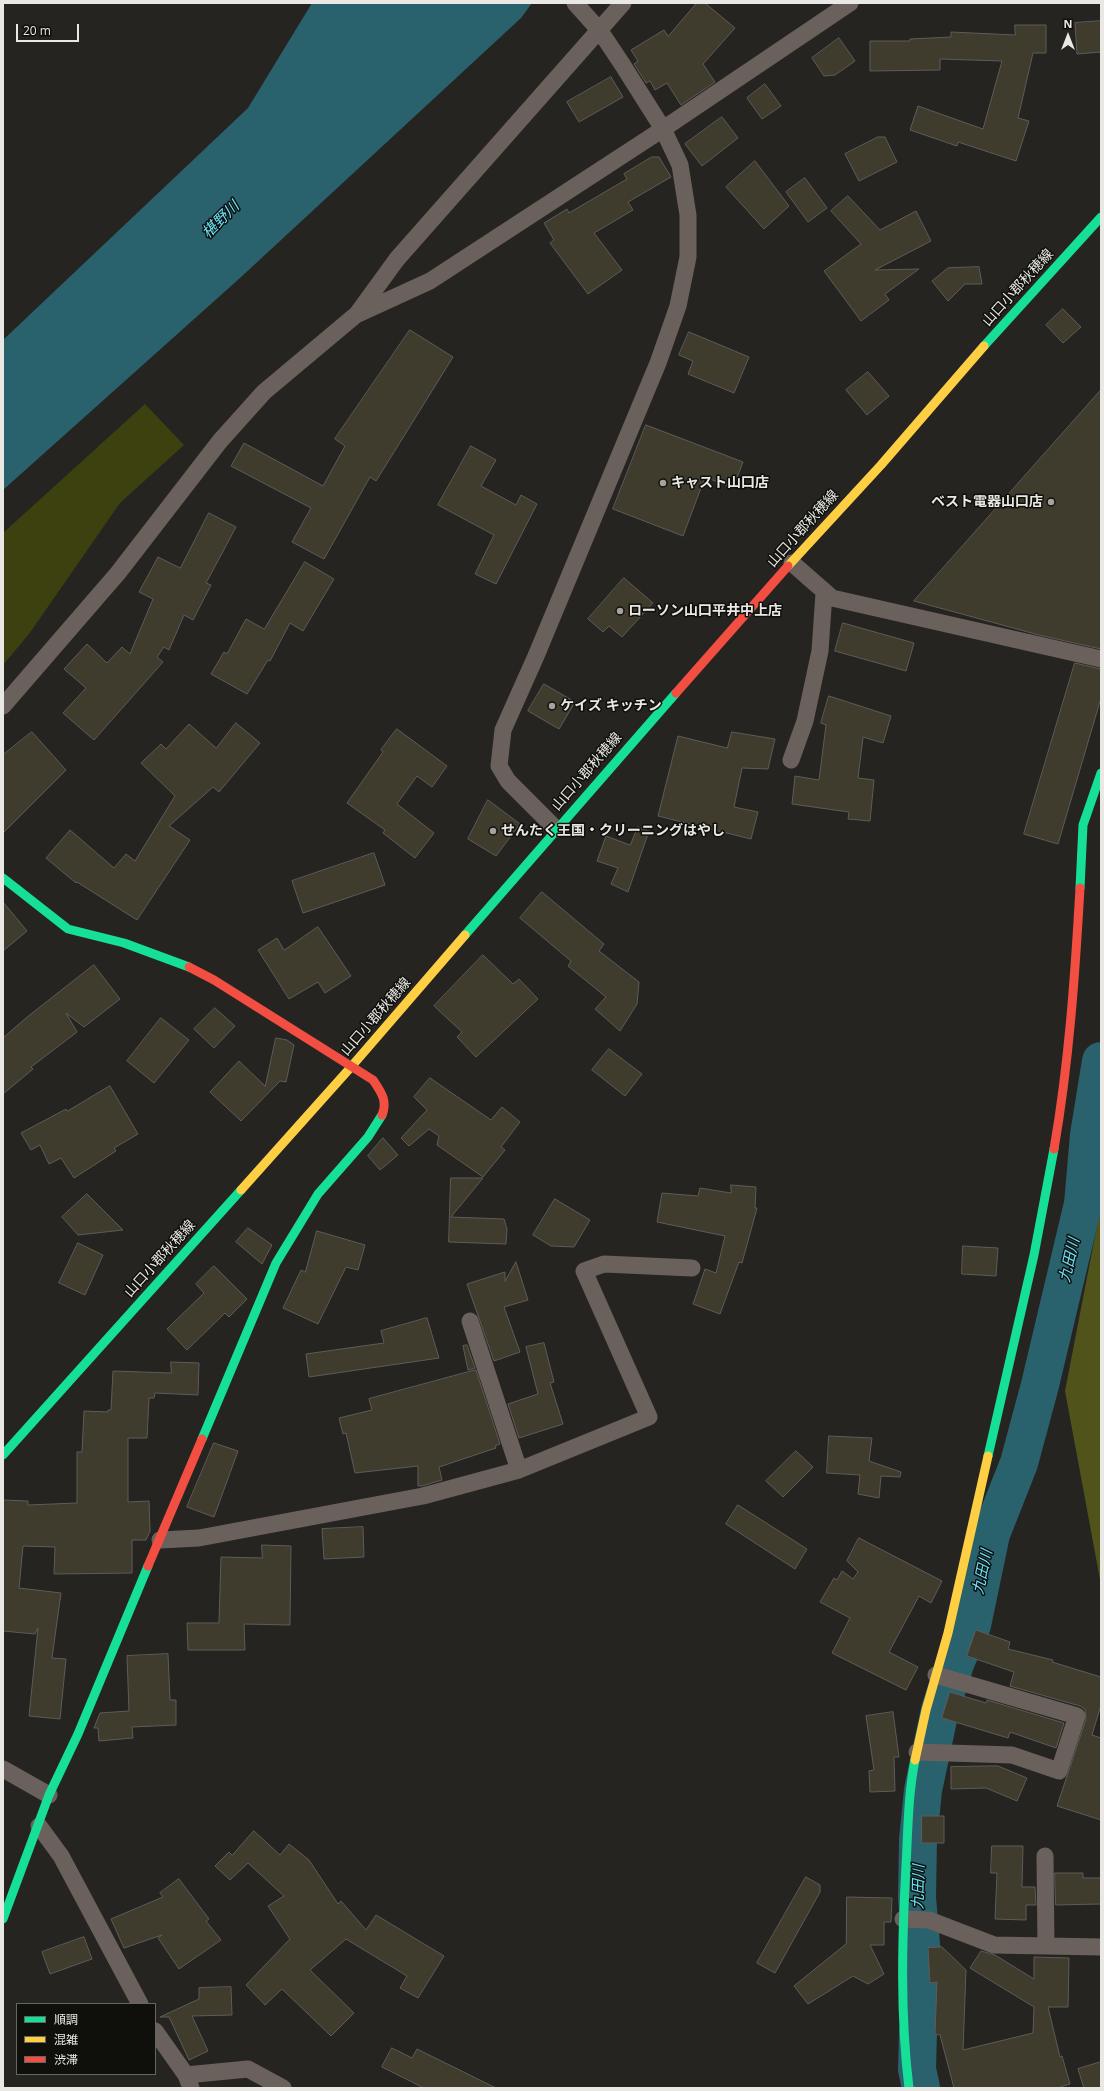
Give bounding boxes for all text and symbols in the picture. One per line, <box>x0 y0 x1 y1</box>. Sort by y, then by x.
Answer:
scale bar <box>18 16 81 42</box>
north arrow <box>1048 16 1088 56</box>
text: N <box>1064 16 1072 31</box>
text: 20 m <box>23 22 51 39</box>
water label: 椹野川 <box>199 198 243 242</box>
street label: 山口小郡秋穂線 <box>979 246 1057 330</box>
place label: キャスト山口店 <box>671 475 769 491</box>
marker: キャスト山口店 <box>658 478 668 488</box>
street label: 山口小郡秋穂線 <box>764 487 842 571</box>
place label: ベスト電器山口店 <box>931 494 1043 510</box>
marker: ベスト電器山口店 <box>1046 497 1056 507</box>
place label: ローソン山口平井中上店 <box>628 603 782 619</box>
marker: ローソン山口平井中上店 <box>615 606 625 616</box>
place label: ケイズ キッチン <box>560 698 662 714</box>
marker: ケイズ キッチン <box>547 701 557 711</box>
street label: 山口小郡秋穂線 <box>549 730 625 814</box>
place label: せんたく王国・クリーニングはやし <box>501 823 725 839</box>
marker: せんたく王国・クリーニングはやし <box>488 826 498 836</box>
street label: 山口小郡秋穂線 <box>338 975 414 1059</box>
street label: 山口小郡秋穂線 <box>121 1217 199 1301</box>
water label: 九田川 <box>1056 1236 1084 1284</box>
water label: 九田川 <box>970 1548 996 1596</box>
water label: 九田川 <box>910 1864 928 1910</box>
legend <box>16 2003 156 2075</box>
text: 順調 <box>54 2011 78 2028</box>
text: 混雑 <box>54 2031 78 2048</box>
text: 渋滞 <box>54 2051 78 2068</box>

